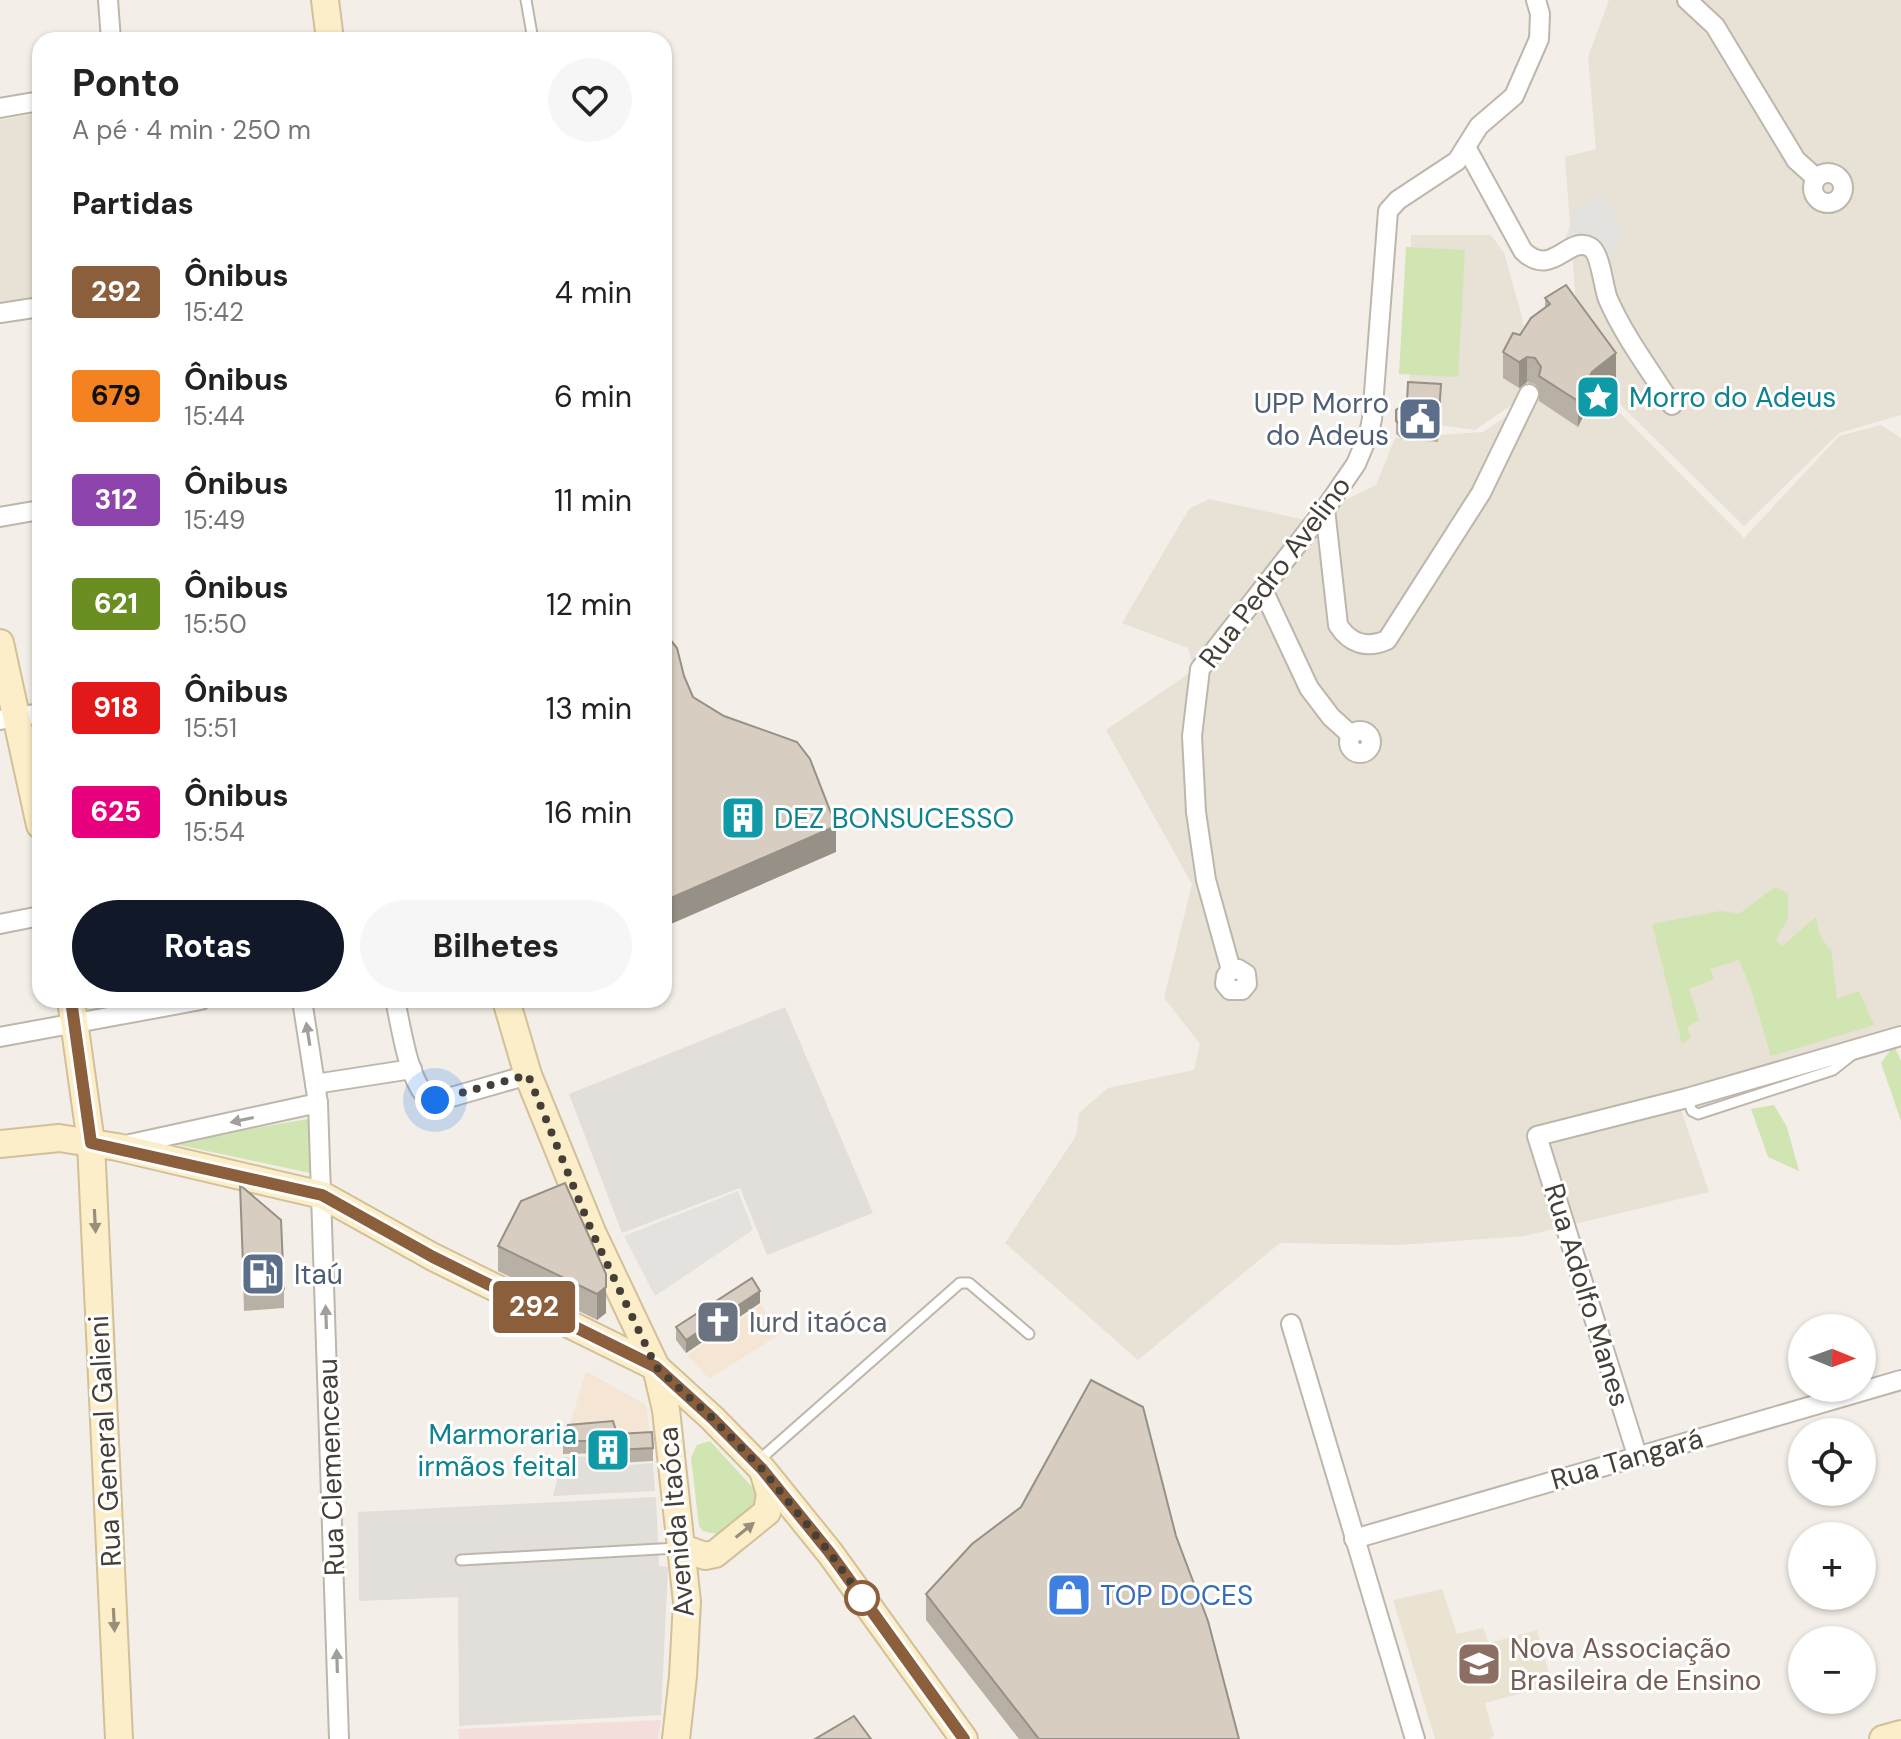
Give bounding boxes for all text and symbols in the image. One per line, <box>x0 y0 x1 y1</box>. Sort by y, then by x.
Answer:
text: Ponto <box>72 58 180 108</box>
button: heart <box>548 58 632 142</box>
text: A pé · 4 min · 250 m <box>72 113 311 147</box>
text: Partidas <box>72 184 194 223</box>
text: Ônibus <box>184 256 288 295</box>
text: 292 <box>91 273 141 310</box>
text: 4 min <box>555 273 632 312</box>
text: 15:42 <box>184 295 244 329</box>
text: Ônibus <box>184 360 288 399</box>
place icon: Morro do Adeus <box>1574 373 1622 421</box>
text: 679 <box>91 377 141 414</box>
text: 6 min <box>554 377 632 416</box>
place label: Morro do Adeus <box>1629 379 1836 416</box>
place label: UPP Morro do Adeus <box>1254 385 1389 454</box>
public building icon: UPP Morro do Adeus <box>1396 395 1444 443</box>
text: 15:44 <box>184 399 245 433</box>
text: Ônibus <box>184 464 288 503</box>
street label: Rua Pedro Avelino <box>1191 469 1359 675</box>
text: 312 <box>94 481 138 518</box>
text: 11 min <box>554 481 632 520</box>
text: 15:49 <box>184 503 245 537</box>
text: Ônibus <box>184 568 288 607</box>
text: 621 <box>94 585 138 622</box>
text: 12 min <box>546 585 632 624</box>
text: 15:50 <box>184 607 247 641</box>
text: Ônibus <box>184 672 288 711</box>
text: 918 <box>93 689 139 726</box>
text: 13 min <box>546 689 632 728</box>
text: 15:51 <box>184 711 237 745</box>
text: Ônibus <box>184 776 288 815</box>
text: 625 <box>90 793 142 830</box>
text: 16 min <box>545 793 632 832</box>
building icon: DEZ BONSUCESSO <box>719 794 767 842</box>
place label: DEZ BONSUCESSO <box>774 800 1014 837</box>
text: 15:54 <box>184 815 245 849</box>
button: Rotas <box>72 900 344 992</box>
button: Bilhetes <box>360 900 632 992</box>
one-way arrow <box>301 1021 313 1046</box>
your location <box>415 1080 455 1120</box>
one-way arrow <box>229 1114 254 1127</box>
street label: Rua Adolfo Manes <box>1535 1179 1639 1411</box>
one-way arrow <box>88 1209 101 1234</box>
fuel station icon: Itaú <box>239 1250 287 1298</box>
place label: Itaú <box>294 1256 343 1293</box>
line badge: 292 <box>488 1281 580 1333</box>
text: 292 <box>509 1288 559 1325</box>
church icon: Iurd itaóca <box>694 1298 742 1346</box>
one-way arrow <box>320 1304 333 1329</box>
place label: Iurd itaóca <box>749 1304 887 1341</box>
street label: Rua General Galieni <box>80 1314 130 1568</box>
north arrow <box>1788 1314 1876 1402</box>
map controls <box>1788 1314 1876 1714</box>
street label: Rua Clemenceau <box>309 1358 353 1576</box>
place label: Marmoraria irmãos feital <box>418 1416 577 1485</box>
button: locate <box>1788 1418 1876 1506</box>
street label: Rua Tangará <box>1547 1420 1707 1498</box>
street label: Avenida Itaóca <box>649 1425 703 1619</box>
building icon: Marmoraria irmãos feital <box>584 1426 632 1474</box>
one-way arrow <box>735 1522 755 1539</box>
button: + <box>1788 1522 1876 1610</box>
shop icon: TOP DOCES <box>1045 1571 1093 1619</box>
place label: TOP DOCES <box>1100 1577 1253 1614</box>
unlabelled marker <box>845 1581 879 1615</box>
one-way arrow <box>107 1608 120 1633</box>
button: − <box>1788 1626 1876 1714</box>
place label: Nova Associação Brasileira de Ensino <box>1510 1630 1761 1699</box>
school or university icon: Nova Associação Brasileira de Ensino <box>1455 1640 1503 1688</box>
one-way arrow <box>331 1648 343 1673</box>

